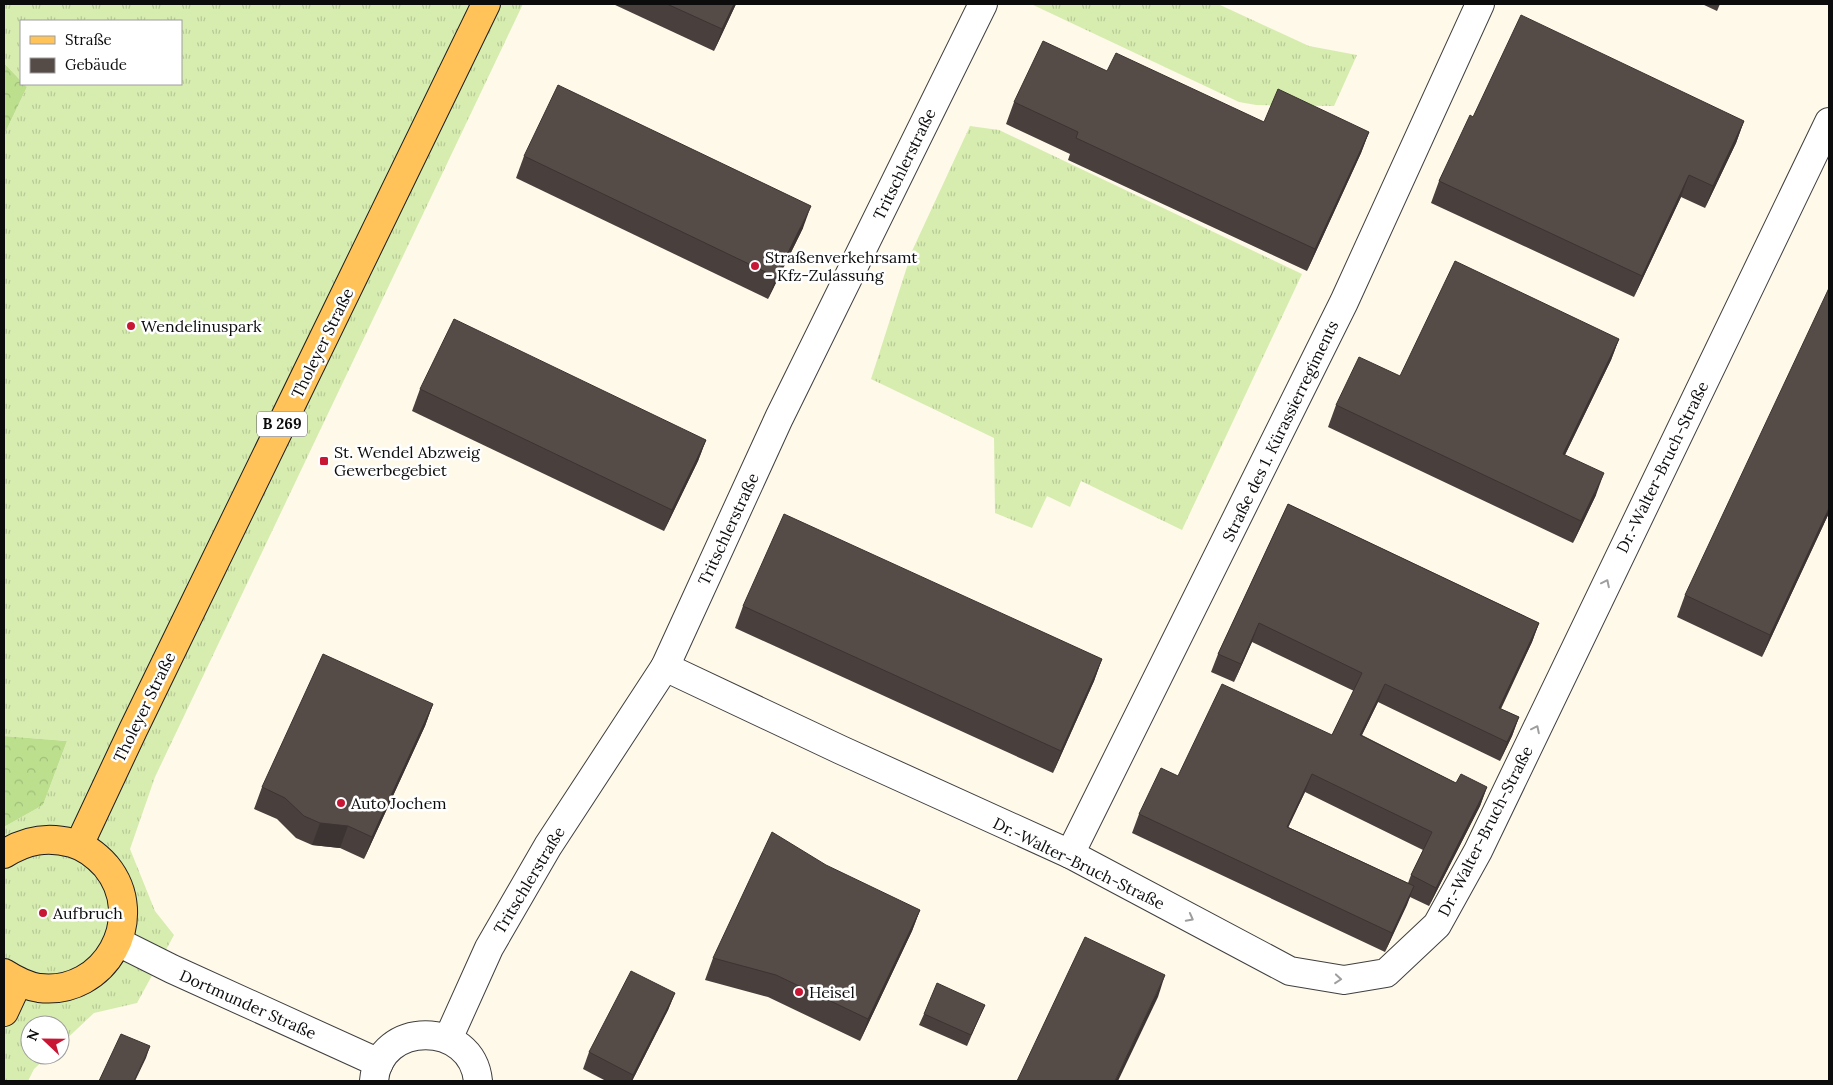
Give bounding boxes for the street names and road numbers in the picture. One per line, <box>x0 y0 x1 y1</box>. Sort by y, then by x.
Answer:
street label: Tritschlerstraße <box>868 105 940 223</box>
street label: Tholeyer Straße <box>287 284 357 401</box>
street label: Straße des 1. Kürassierregiments <box>1218 317 1342 545</box>
street label: Dr.-Walter-Bruch-Straße <box>1612 378 1712 556</box>
road number: B 269 <box>257 412 307 436</box>
street label: Tritschlerstraße <box>693 469 763 588</box>
street label: Tholeyer Straße <box>109 648 179 765</box>
street label: Dr.-Walter-Bruch-Straße <box>1433 742 1537 919</box>
street label: Dr.-Walter-Bruch-Straße <box>990 813 1168 913</box>
street label: Tritschlerstraße <box>489 822 569 937</box>
street label: Dortmunder Straße <box>177 965 320 1043</box>

